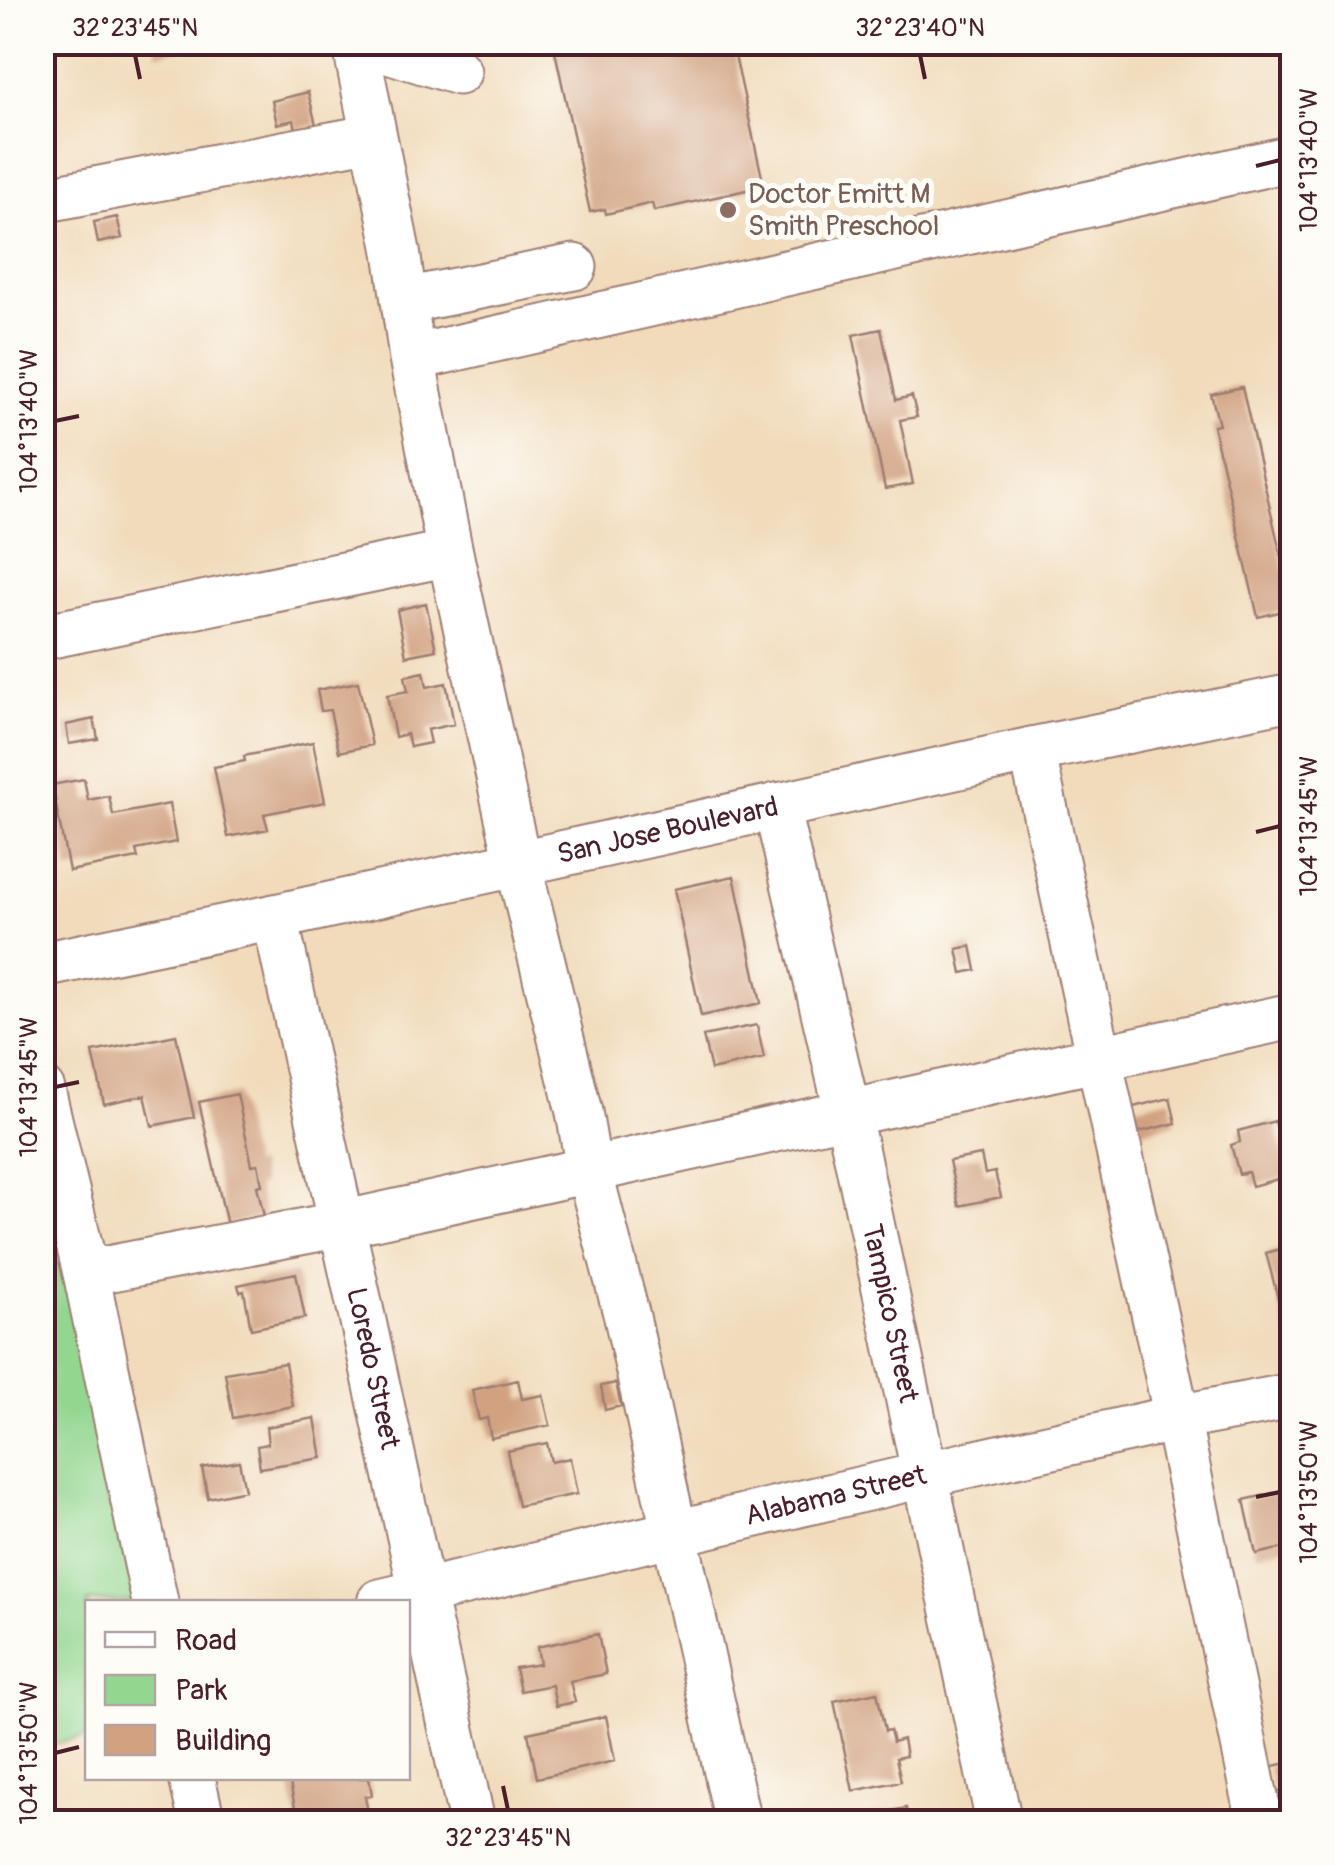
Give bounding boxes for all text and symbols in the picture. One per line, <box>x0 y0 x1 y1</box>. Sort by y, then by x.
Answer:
text: 32°23'45"N <box>72 13 198 44</box>
text: 32°23'40"N <box>855 13 985 44</box>
text: 104°13'40"W <box>1294 88 1325 232</box>
place label: Doctor Emitt M Smith Preschool <box>748 177 939 244</box>
marker: Doctor Emitt M Smith Preschool <box>717 199 739 221</box>
text: 104°13'40"W <box>14 349 45 493</box>
text: 104°13'45"W <box>1294 756 1325 896</box>
street label: San Jose Boulevard <box>554 789 782 872</box>
text: 104°13'45"W <box>14 1017 45 1157</box>
street label: Tampico Street <box>854 1221 927 1406</box>
street label: Loredo Street <box>339 1284 408 1453</box>
text: 104°13'50"W <box>1294 1420 1325 1564</box>
street label: Alabama Street <box>742 1457 930 1533</box>
legend <box>85 1600 410 1780</box>
text: Road <box>175 1622 237 1659</box>
text: Park <box>175 1672 228 1709</box>
text: 104°13'50"W <box>14 1681 45 1825</box>
text: Building <box>175 1722 271 1759</box>
text: 32°23'45"N <box>445 1823 571 1854</box>

